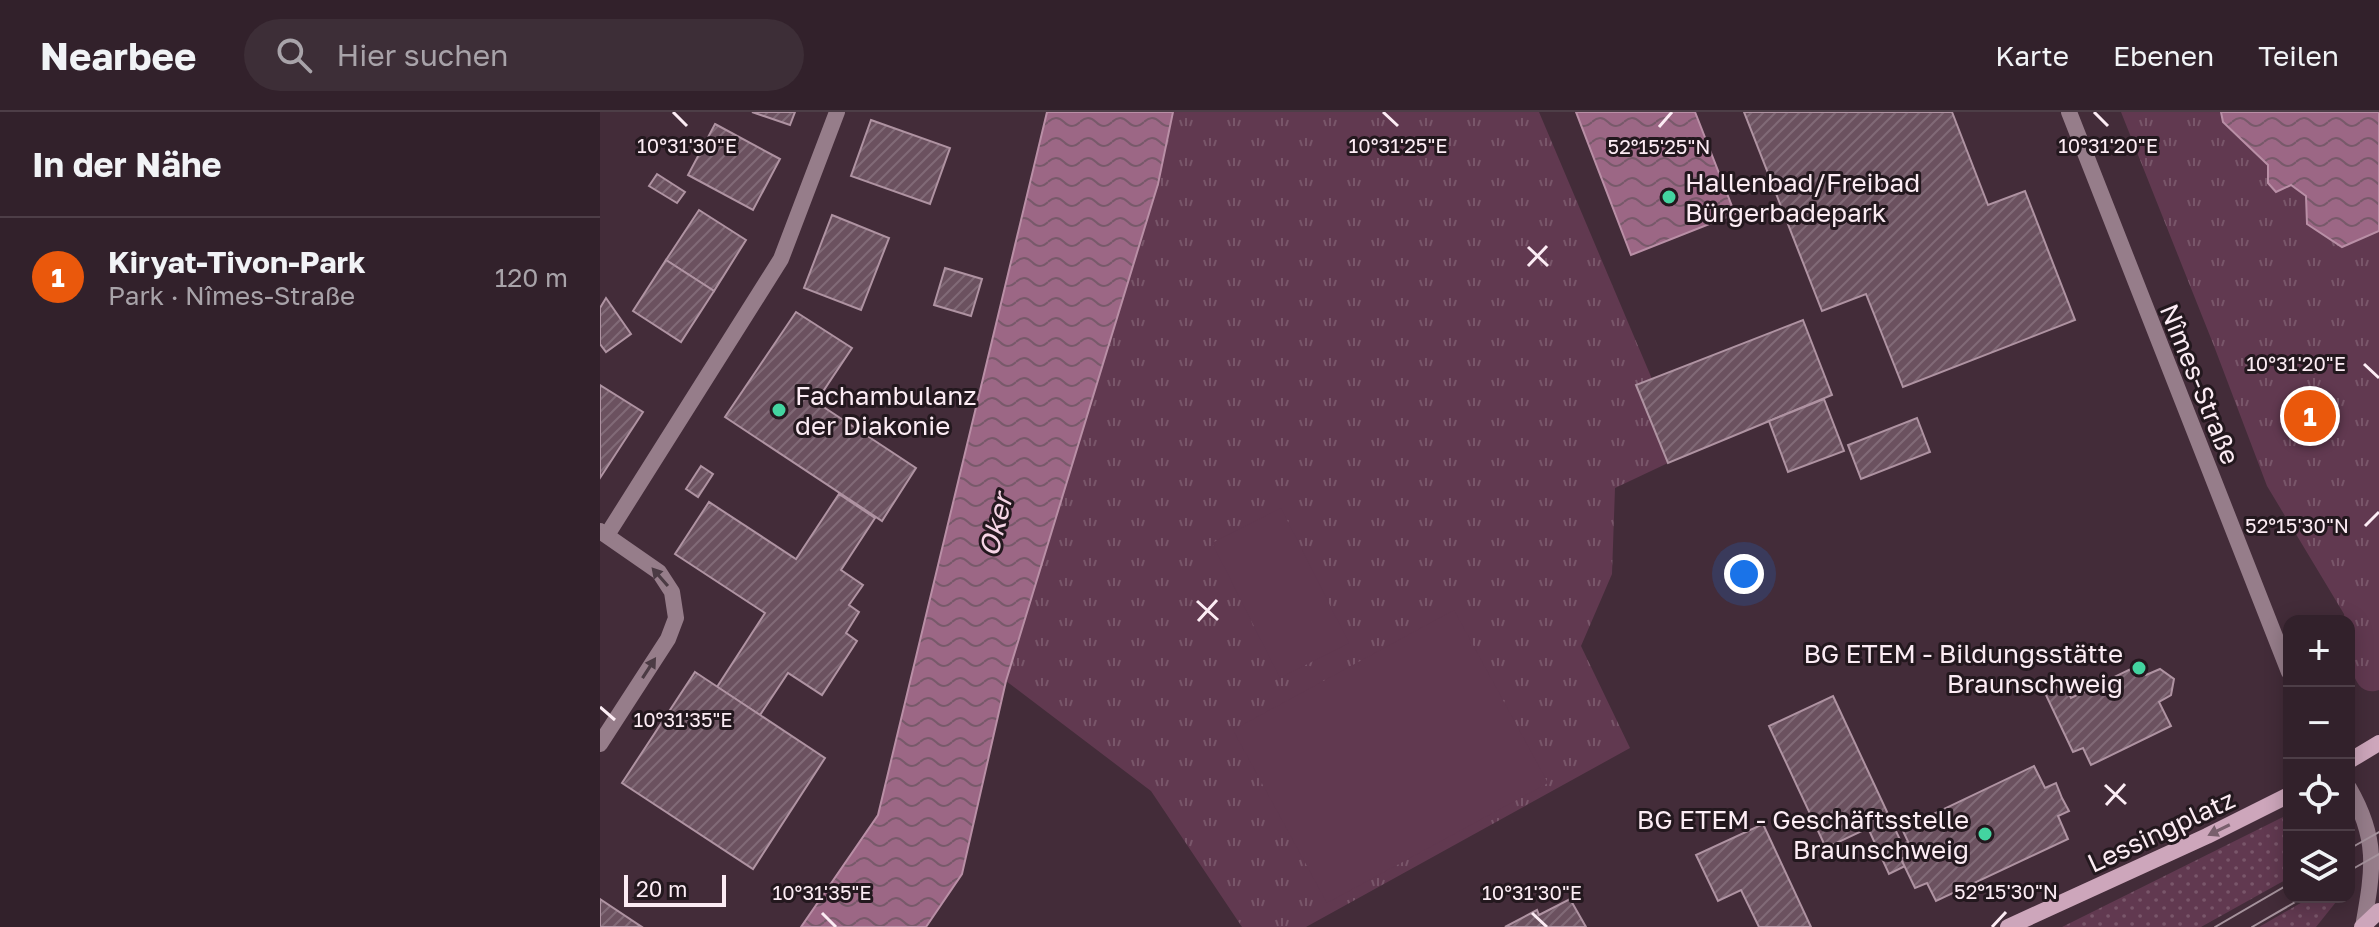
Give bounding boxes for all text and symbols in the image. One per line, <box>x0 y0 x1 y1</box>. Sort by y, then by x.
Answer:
search box <box>244 19 804 91</box>
text: Nearbee <box>40 33 196 78</box>
icon: search <box>272 33 316 77</box>
text: Hier suchen <box>336 37 509 73</box>
text: Karte <box>1995 39 2069 72</box>
text: Ebenen <box>2113 39 2214 72</box>
text: Teilen <box>2258 39 2339 72</box>
text: 10°31'30"E <box>637 133 737 157</box>
text: 10°31'25"E <box>1349 133 1447 157</box>
text: 10°31'20"E <box>2058 133 2158 157</box>
text: 52°15'25"N <box>1608 134 1710 158</box>
text: In der Nähe <box>32 144 222 184</box>
place label: Hallenbad/Freibad Bürgerbadepark <box>1685 167 1920 228</box>
marker: Hallenbad/Freibad Bürgerbadepark <box>1660 188 1678 206</box>
text: Kiryat-Tivon-Park <box>108 244 366 280</box>
text: 1 <box>51 262 65 293</box>
text: 120 m <box>495 262 568 293</box>
text: Park · Nîmes-Straße <box>108 280 355 311</box>
street label: Nîmes-Straße <box>2154 299 2246 469</box>
text: 10°31'20"E <box>2246 351 2346 375</box>
place label: Fachambulanz der Diakonie <box>795 380 976 441</box>
pin: 1 <box>2284 386 2336 446</box>
marker: Fachambulanz der Diakonie <box>770 401 788 419</box>
water label: Oker <box>971 486 1020 560</box>
text: 52°15'30"N <box>2245 513 2349 537</box>
your location <box>1724 554 1764 594</box>
one-way arrow <box>652 567 669 587</box>
map controls <box>2283 615 2355 903</box>
button: + <box>2283 615 2355 687</box>
place label: BG ETEM - Bildungsstätte Braunschweig <box>1803 638 2123 699</box>
one-way arrow <box>641 657 655 679</box>
marker: BG ETEM - Bildungsstätte Braunschweig <box>2130 659 2148 677</box>
button: − <box>2283 687 2355 759</box>
text: 10°31'35"E <box>634 707 733 731</box>
button: locate <box>2283 759 2355 831</box>
street label: Lessingplatz <box>2082 783 2240 879</box>
place label: BG ETEM - Geschäftsstelle Braunschweig <box>1637 804 1969 865</box>
one-way arrow <box>2208 823 2231 837</box>
marker: BG ETEM - Geschäftsstelle Braunschweig <box>1976 825 1994 843</box>
button: layers <box>2283 831 2355 903</box>
scale bar <box>624 871 726 907</box>
text: 20 m <box>636 875 687 902</box>
text: 52°15'30"N <box>1954 879 2058 903</box>
text: 10°31'35"E <box>773 880 872 904</box>
text: 10°31'30"E <box>1482 880 1582 904</box>

